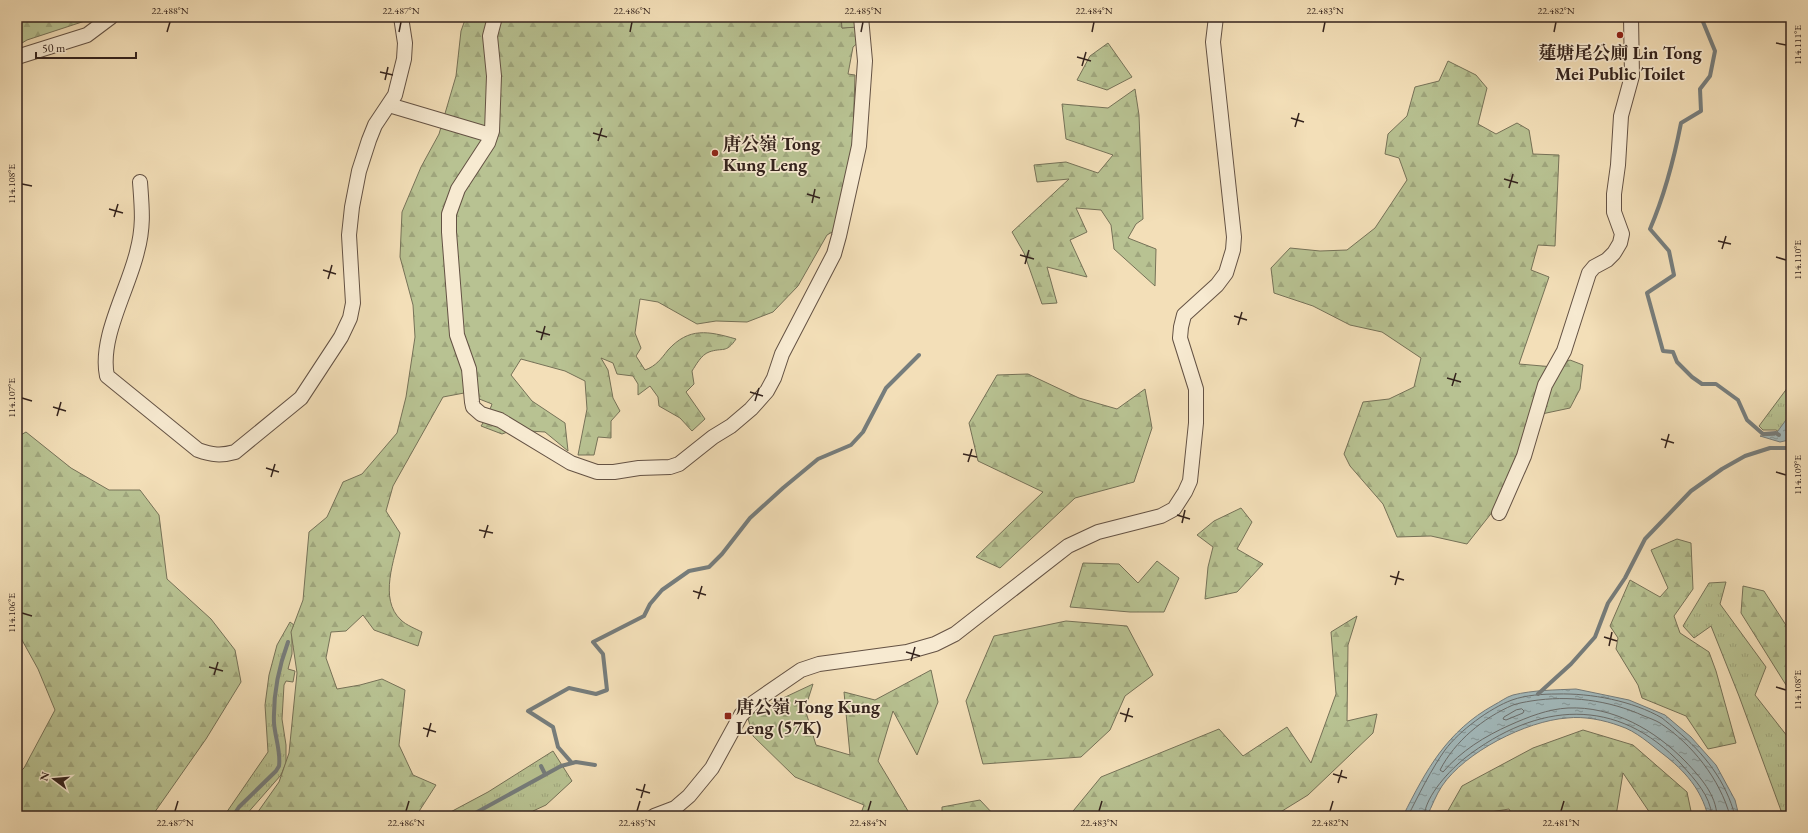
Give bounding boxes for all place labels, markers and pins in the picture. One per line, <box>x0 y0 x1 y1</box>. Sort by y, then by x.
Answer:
marker: 蓮塘尾公廁 Lin Tong Mei Public Toilet <box>1615 30 1625 40</box>
place label: 蓮塘尾公廁 Lin Tong Mei Public Toilet <box>1538 41 1703 85</box>
place label: 唐公嶺 Tong Kung Leng <box>723 132 821 176</box>
marker: 唐公嶺 Tong Kung Leng <box>710 148 720 158</box>
place label: 唐公嶺 Tong Kung Leng (57K) <box>736 695 881 739</box>
marker: 唐公嶺 Tong Kung Leng (57K) <box>723 711 733 721</box>

